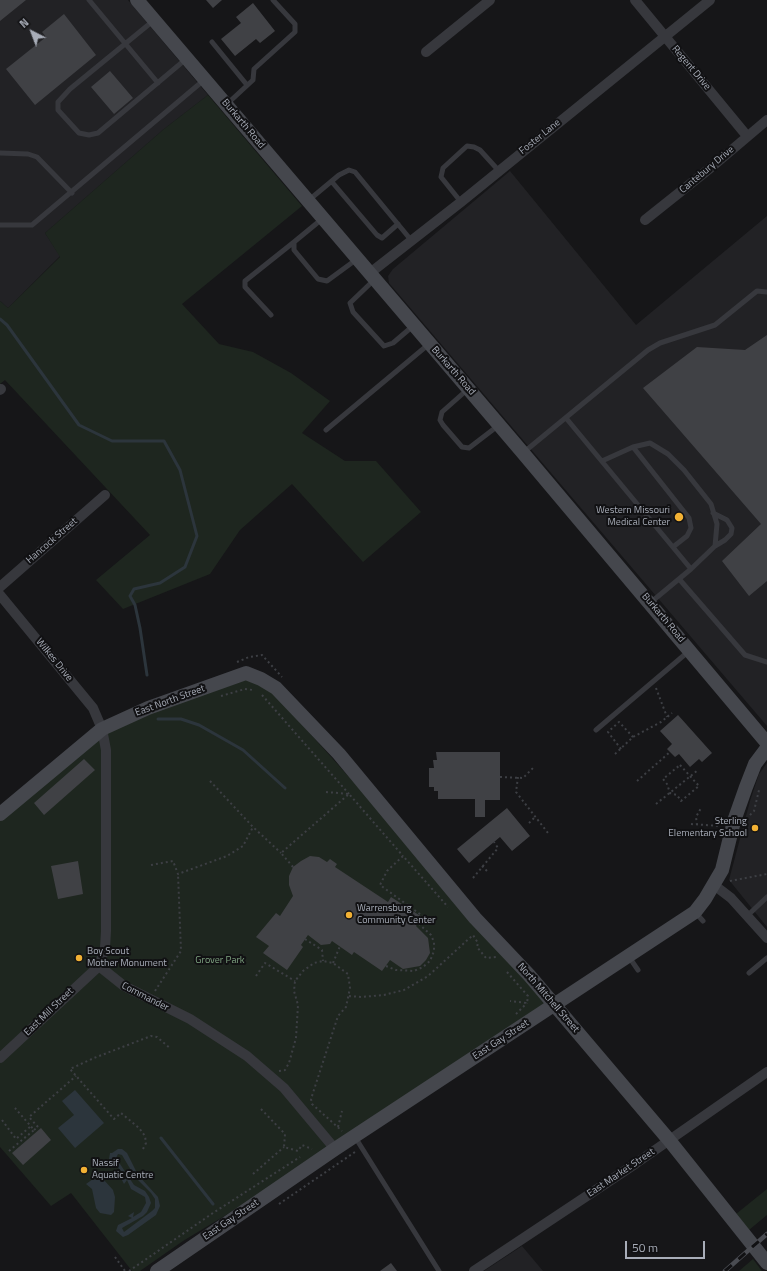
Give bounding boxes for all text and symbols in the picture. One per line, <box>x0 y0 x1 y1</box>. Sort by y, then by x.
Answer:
north arrow <box>12 12 52 52</box>
text: N <box>16 15 32 32</box>
street label: Regent Drive <box>669 43 713 93</box>
street label: Burkarth Road <box>219 97 267 151</box>
street label: Foster Lane <box>517 117 563 157</box>
street label: Cantebury Drive <box>677 144 737 196</box>
street label: Burkarth Road <box>428 344 478 398</box>
place label: Western Missouri Medical Center <box>596 505 670 528</box>
marker: Western Missouri Medical Center <box>673 511 685 523</box>
street label: Hancock Street <box>24 516 80 566</box>
street label: Burkarth Road <box>639 591 687 645</box>
street label: Wilkes Drive <box>33 636 75 684</box>
street label: East North Street <box>134 683 206 719</box>
place label: Sterling Elementary School <box>668 816 747 840</box>
marker: Sterling Elementary School <box>750 823 760 833</box>
place label: Warrensburg Community Center <box>357 903 435 926</box>
marker: Warrensburg Community Center <box>344 910 354 920</box>
place label: Boy Scout Mother Monument <box>87 946 167 970</box>
marker: Boy Scout Mother Monument <box>74 953 84 963</box>
park label: Grover Park <box>195 955 245 967</box>
street label: North Mitchell Street <box>515 961 581 1035</box>
street label: Commander <box>119 980 171 1014</box>
street label: East Mill Street <box>22 985 76 1039</box>
street label: East Gay Street <box>471 1017 531 1063</box>
street label: East Market Street <box>585 1146 657 1200</box>
place label: Nassif Aquatic Centre <box>92 1158 153 1182</box>
marker: Nassif Aquatic Centre <box>79 1165 89 1175</box>
street label: East Gay Street <box>201 1197 261 1243</box>
scale bar <box>627 1233 707 1259</box>
text: 50 m <box>632 1238 658 1257</box>

